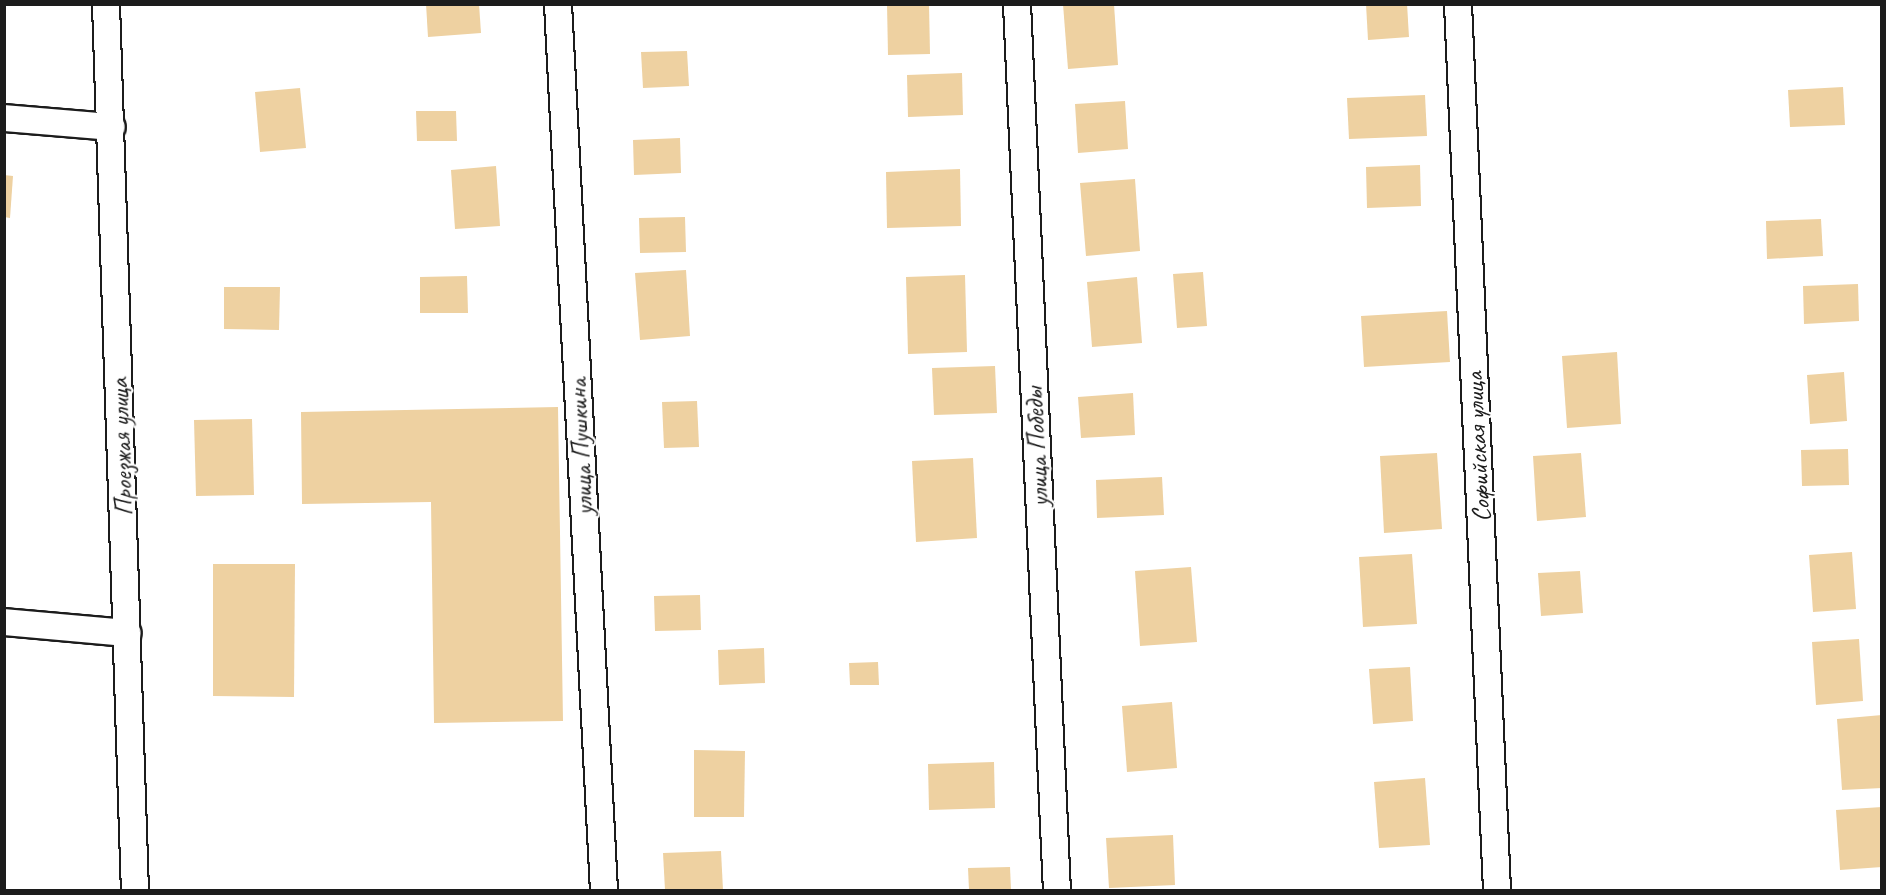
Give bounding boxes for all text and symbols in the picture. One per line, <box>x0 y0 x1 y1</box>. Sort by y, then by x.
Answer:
street label: Софийская улица <box>1458 370 1498 524</box>
street label: Проезжая улица <box>104 377 140 517</box>
street label: улица Пушкина <box>562 377 600 517</box>
street label: улица Победы <box>1018 386 1056 508</box>

